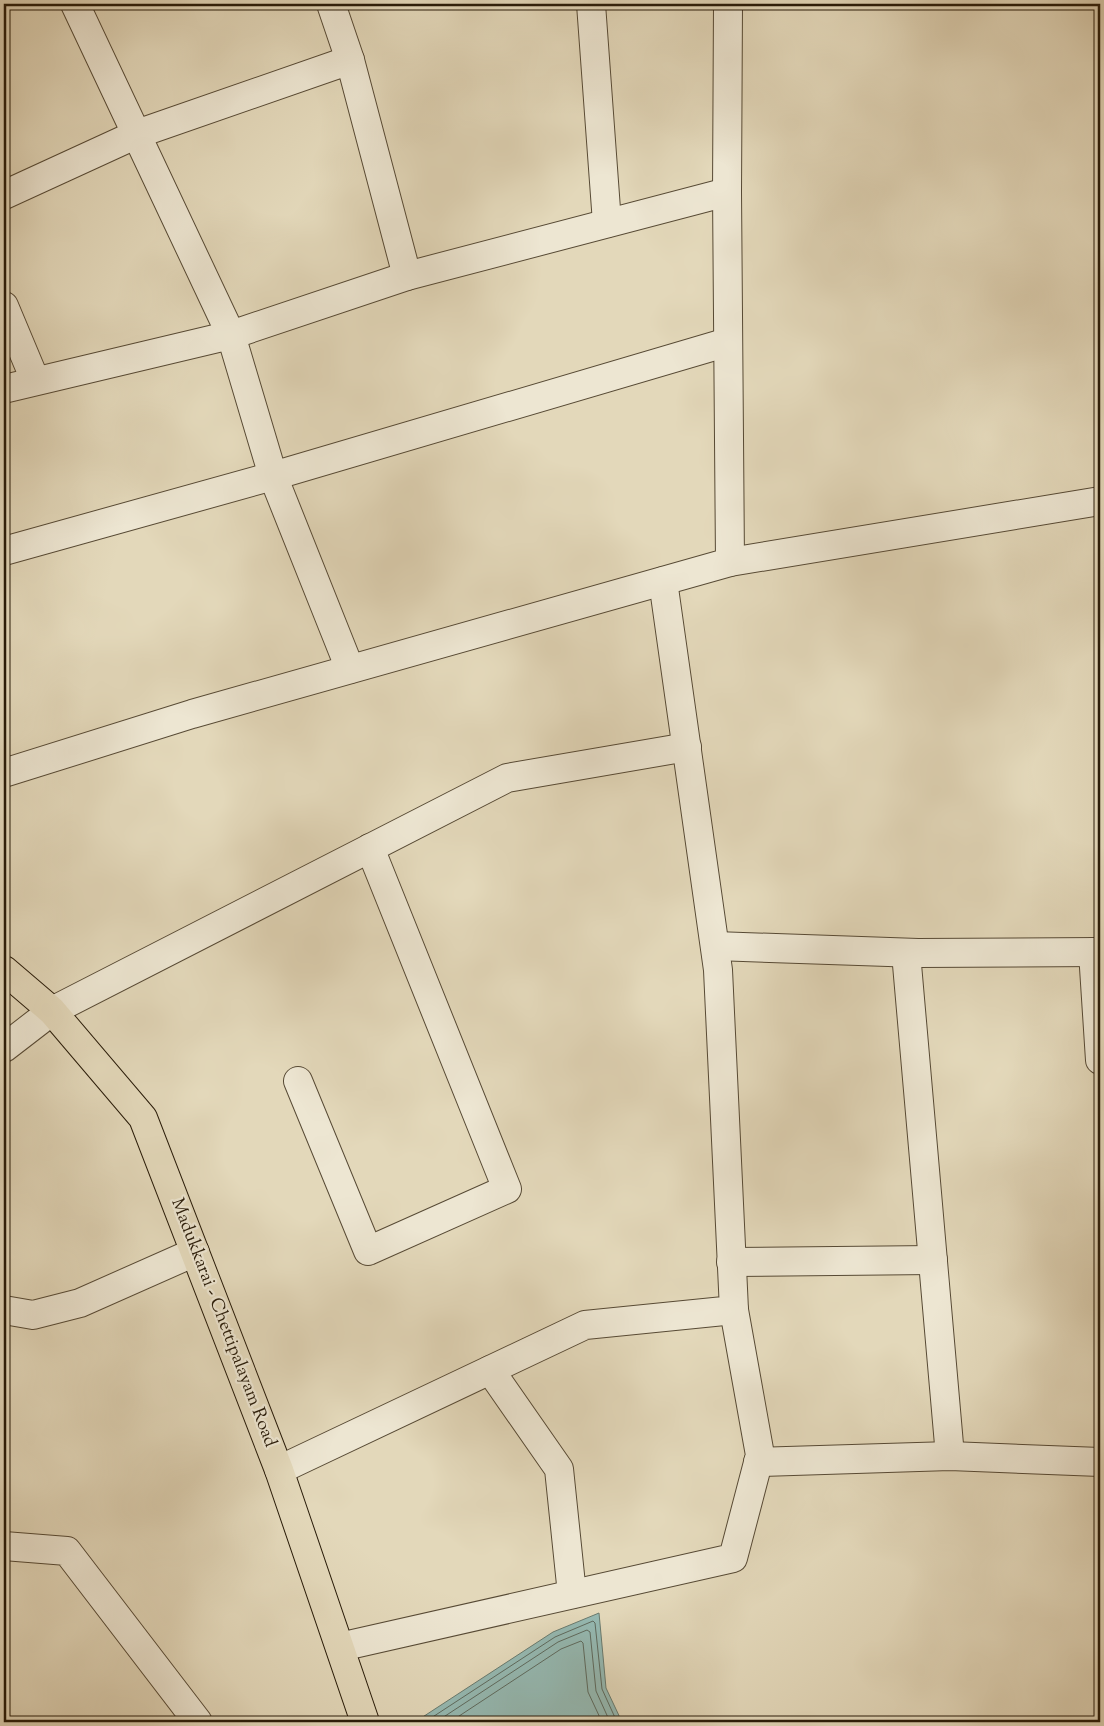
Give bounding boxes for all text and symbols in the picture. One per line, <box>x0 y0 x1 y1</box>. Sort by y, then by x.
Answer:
street label: Madukkarai - Chettipalayam Road <box>163 1195 283 1451</box>

